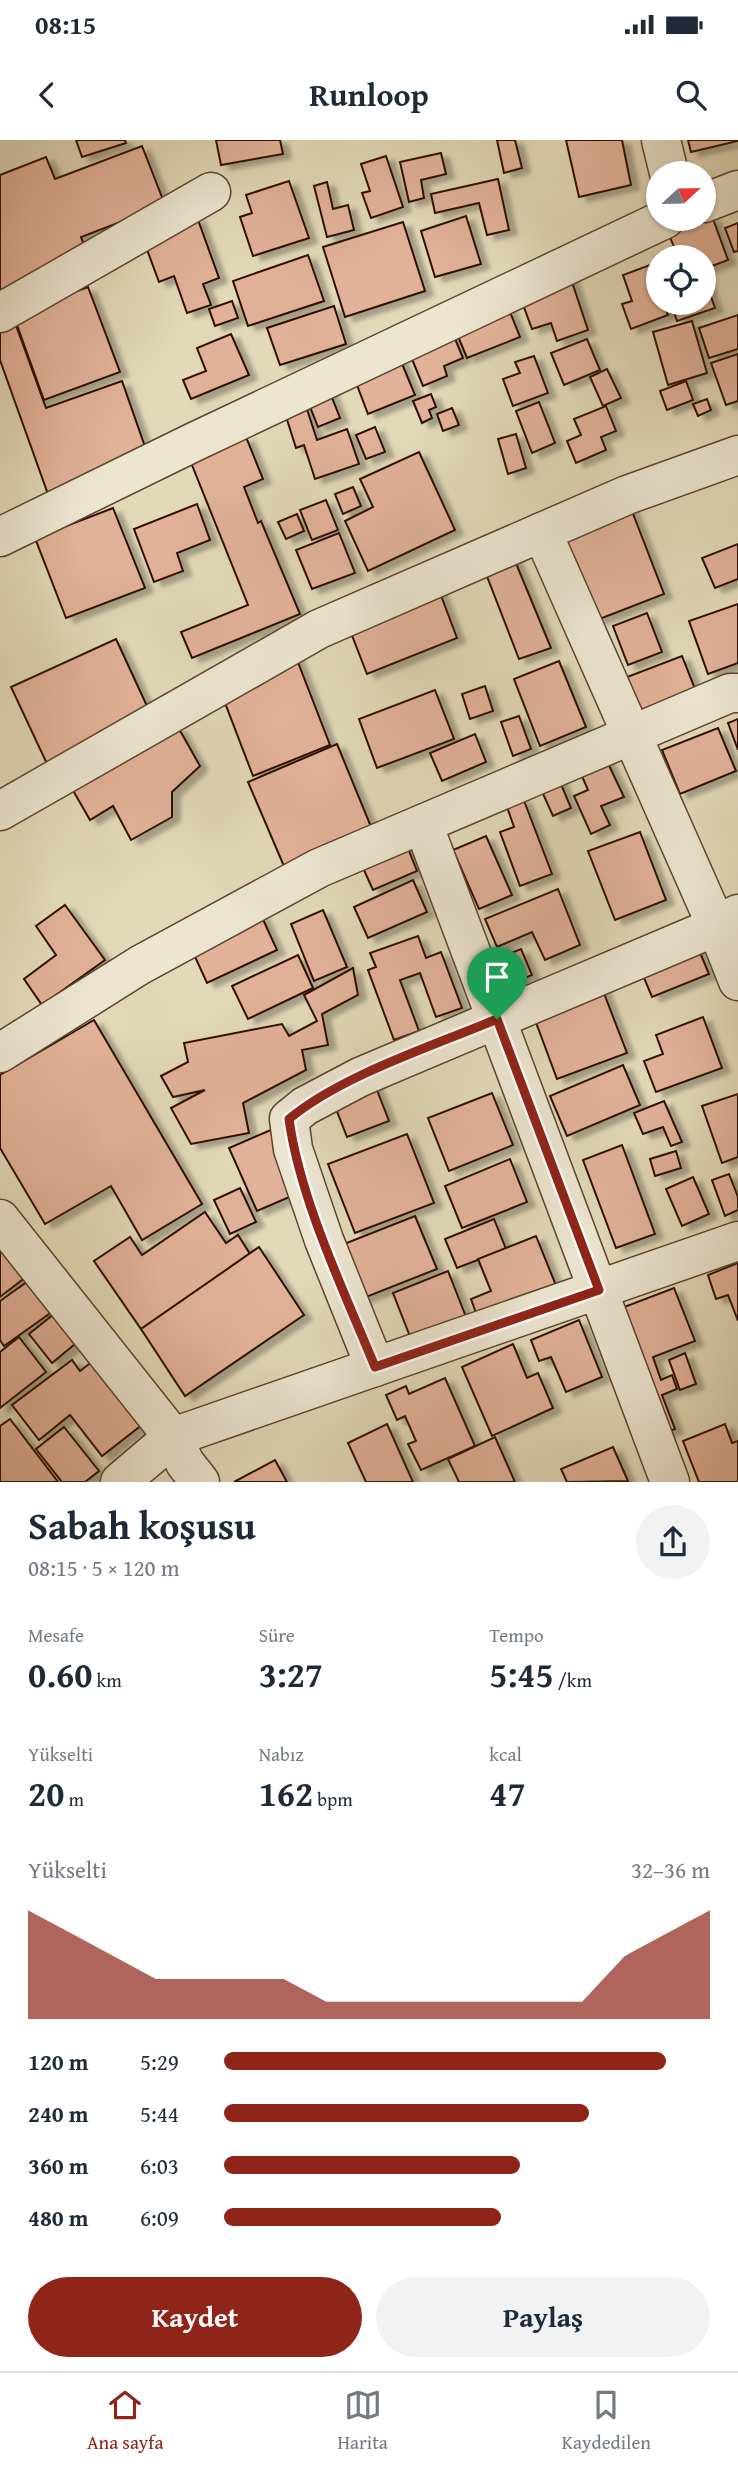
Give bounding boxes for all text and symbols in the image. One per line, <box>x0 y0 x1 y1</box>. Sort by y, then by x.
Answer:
text: 08:15 <box>35 5 96 44</box>
text: Runloop <box>309 71 429 118</box>
icon: back <box>28 76 66 114</box>
icon: search <box>672 76 710 114</box>
north arrow <box>646 161 716 231</box>
map controls <box>646 161 716 315</box>
button: locate <box>646 245 716 315</box>
pin <box>467 947 527 1019</box>
icon: arrive <box>478 958 516 996</box>
text: Sabah koşusu <box>28 1497 256 1553</box>
button: share <box>636 1505 710 1579</box>
text: 08:15 · 5 × 120 m <box>28 1551 180 1584</box>
text: Mesafe <box>28 1621 84 1649</box>
text: Süre <box>259 1621 295 1649</box>
text: Tempo <box>489 1621 544 1649</box>
text: 0.60 <box>28 1649 92 1700</box>
text: 3:27 <box>259 1649 323 1700</box>
text: 5:45 <box>489 1649 554 1700</box>
text: km <box>92 1666 122 1694</box>
text: /km <box>554 1666 592 1694</box>
text: Yükselti <box>28 1740 93 1768</box>
text: Nabız <box>259 1740 304 1768</box>
text: kcal <box>489 1740 522 1768</box>
text: 20 <box>28 1768 64 1819</box>
text: 162 <box>259 1768 313 1819</box>
text: 47 <box>489 1768 526 1819</box>
text: m <box>64 1785 84 1813</box>
text: bpm <box>313 1785 353 1813</box>
text: Yükselti <box>28 1853 107 1886</box>
text: 32–36 m <box>631 1853 710 1886</box>
text: 120 m <box>28 2045 89 2078</box>
text: 5:29 <box>140 2045 179 2078</box>
text: 240 m <box>28 2097 89 2130</box>
text: 5:44 <box>140 2097 179 2130</box>
text: 360 m <box>28 2149 89 2182</box>
text: 6:03 <box>140 2149 179 2182</box>
text: 480 m <box>28 2201 89 2234</box>
text: 6:09 <box>140 2201 179 2234</box>
button: Kaydet <box>28 2277 362 2357</box>
button: Paylaş <box>376 2277 710 2357</box>
tab: Ana sayfa <box>87 2386 163 2456</box>
tab: Harita <box>337 2386 388 2456</box>
tab: Kaydedilen <box>562 2386 651 2456</box>

